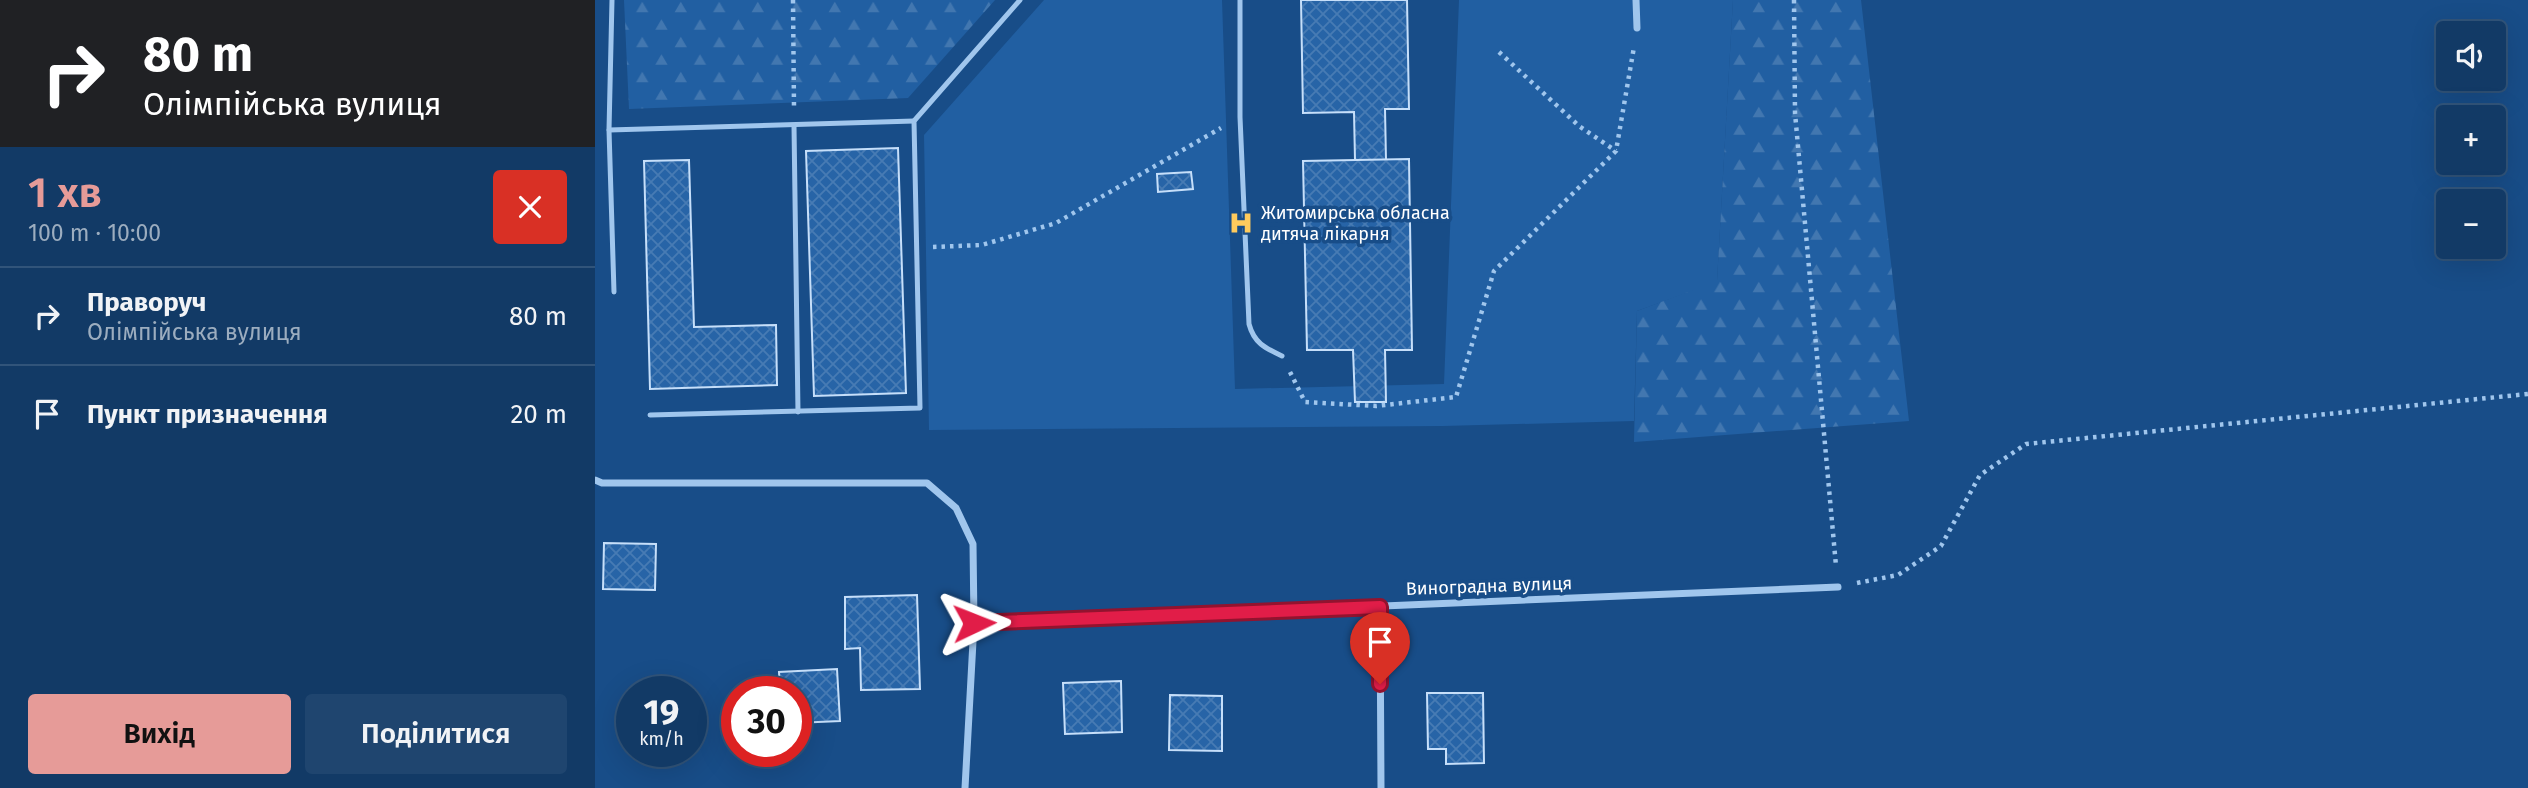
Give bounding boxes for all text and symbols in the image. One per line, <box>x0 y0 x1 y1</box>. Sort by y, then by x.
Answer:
map controls <box>2436 21 2506 259</box>
button: sound <box>2436 21 2506 91</box>
text: 80 m <box>143 25 253 84</box>
icon: right <box>28 28 119 119</box>
text: Олімпійська вулиця <box>143 85 442 123</box>
button: + <box>2436 105 2506 175</box>
text: 1 хв <box>28 168 102 218</box>
button: close <box>493 170 567 244</box>
button: − <box>2436 189 2506 259</box>
place label: Житомирська обласна дитяча лікарня <box>1261 202 1450 245</box>
hospital icon: Житомирська обласна дитяча лікарня <box>1227 209 1255 237</box>
text: 100 m · 10:00 <box>28 219 161 247</box>
text: Праворуч <box>87 287 206 318</box>
icon: right <box>28 297 66 335</box>
text: 80 m <box>509 301 567 332</box>
text: Олімпійська вулиця <box>87 318 302 346</box>
icon: arrive <box>28 395 66 433</box>
text: Пункт призначення <box>87 399 328 430</box>
text: 20 m <box>510 399 567 430</box>
street label: Виноградна вулиця <box>1405 572 1573 600</box>
position arrow <box>937 586 1011 660</box>
pin <box>1350 612 1410 684</box>
icon: arrive <box>1361 623 1399 661</box>
speed limit sign: 30 <box>721 676 812 767</box>
text: 19 <box>644 691 679 733</box>
button: Вихід <box>28 694 291 774</box>
button: Поділитися <box>305 694 567 774</box>
text: km/h <box>639 728 684 750</box>

